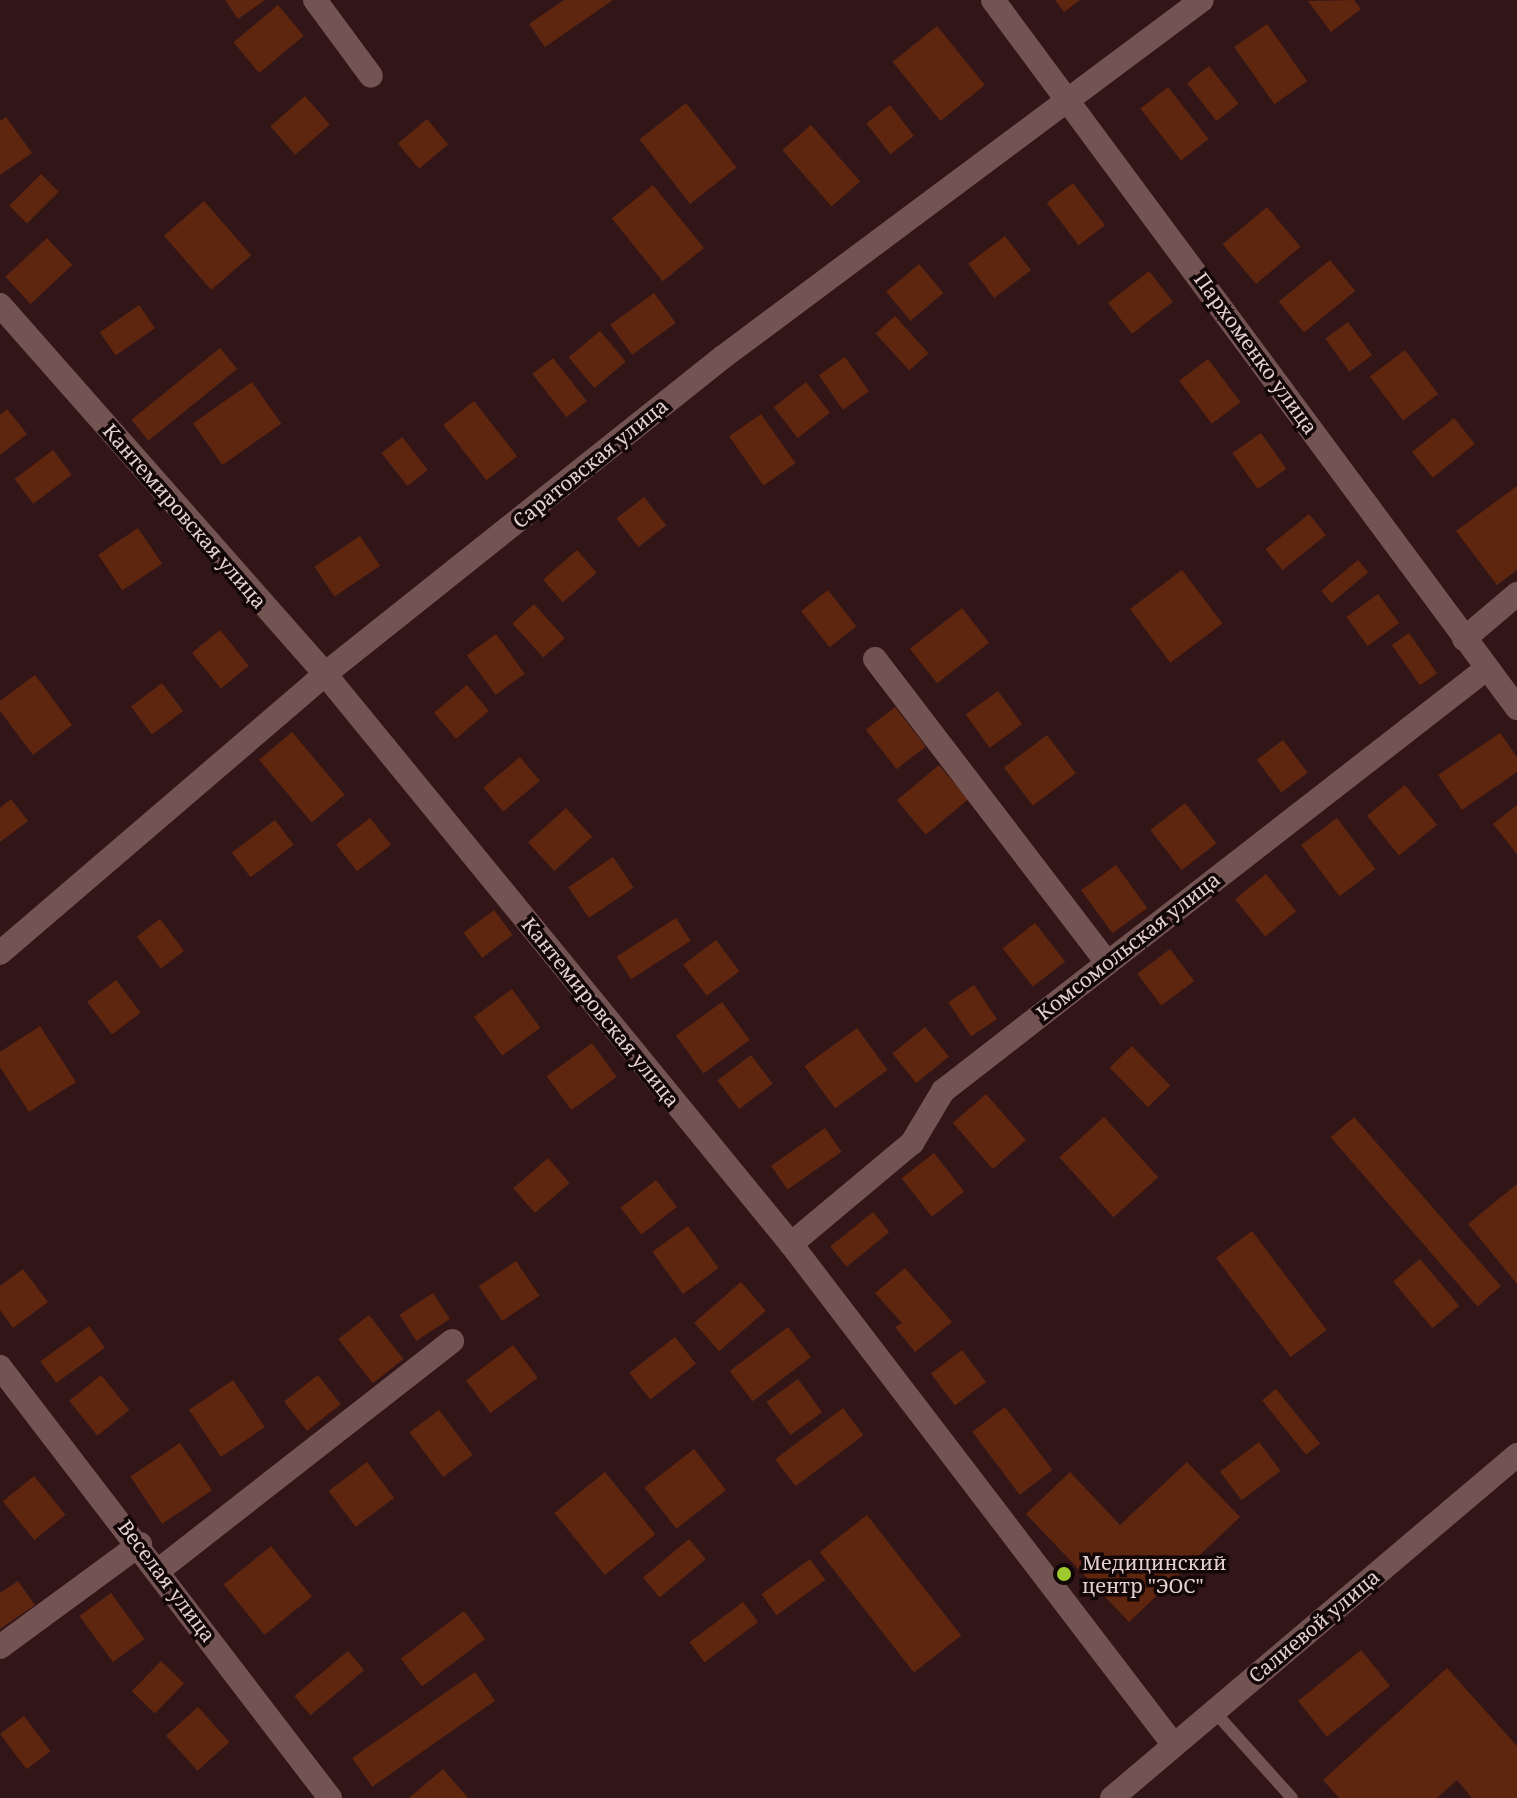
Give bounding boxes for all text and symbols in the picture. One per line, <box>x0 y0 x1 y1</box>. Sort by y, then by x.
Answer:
street label: Пархоменко улица <box>1189 267 1323 439</box>
street label: Саратовская улица <box>508 393 672 533</box>
street label: Кантемировская улица <box>98 419 272 613</box>
street label: Комсомольская улица <box>1032 867 1224 1025</box>
street label: Кантемировская улица <box>517 912 685 1112</box>
street label: Веселая улица <box>113 1515 221 1647</box>
place label: Медицинский центр "ЭОС" <box>1082 1550 1226 1597</box>
marker: Медицинский центр "ЭОС" <box>1053 1563 1075 1585</box>
street label: Салиевой улица <box>1244 1564 1384 1688</box>

